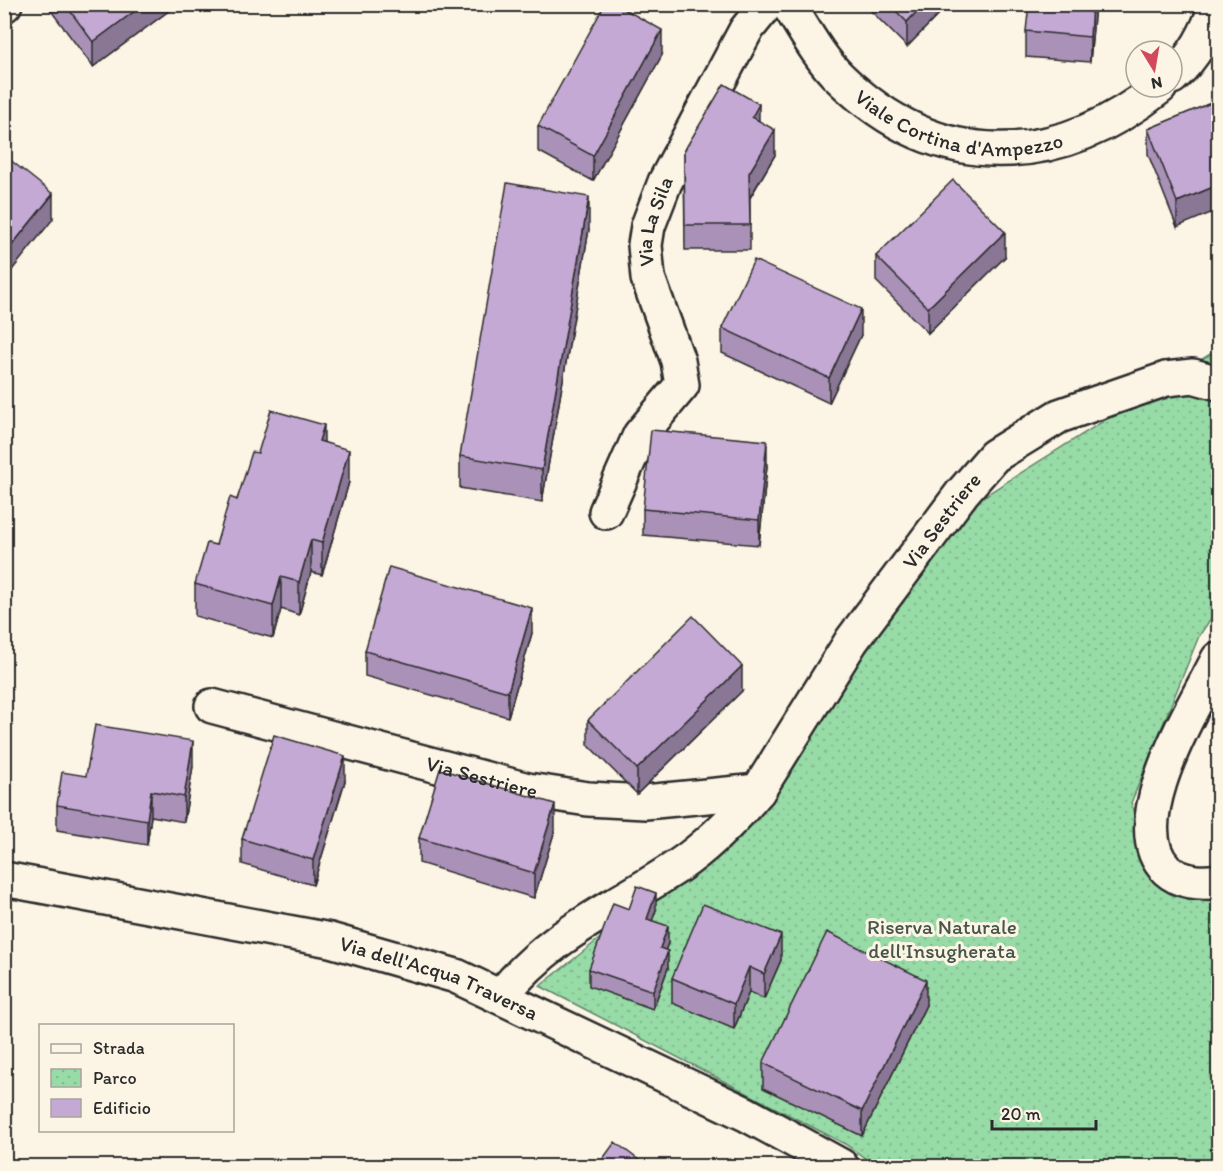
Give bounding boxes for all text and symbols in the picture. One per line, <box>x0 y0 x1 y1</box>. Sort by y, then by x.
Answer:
north arrow <box>1124 39 1184 99</box>
text: N <box>1150 73 1164 94</box>
street label: Viale Cortina d'Ampezzo <box>850 84 1066 161</box>
street label: Via La Sila <box>632 173 678 268</box>
street label: Via Sestriere <box>897 467 986 573</box>
street label: Via Sestriere <box>423 750 539 803</box>
park label: Riserva Naturale dell'Insugherata <box>867 914 1017 963</box>
street label: Via dell'Acqua Traversa <box>337 930 542 1025</box>
legend <box>39 1024 234 1132</box>
text: Strada <box>93 1037 145 1059</box>
text: Parco <box>93 1067 137 1089</box>
scale bar <box>992 1093 1096 1131</box>
text: Edificio <box>93 1097 151 1119</box>
text: 20 m <box>1001 1103 1041 1125</box>

